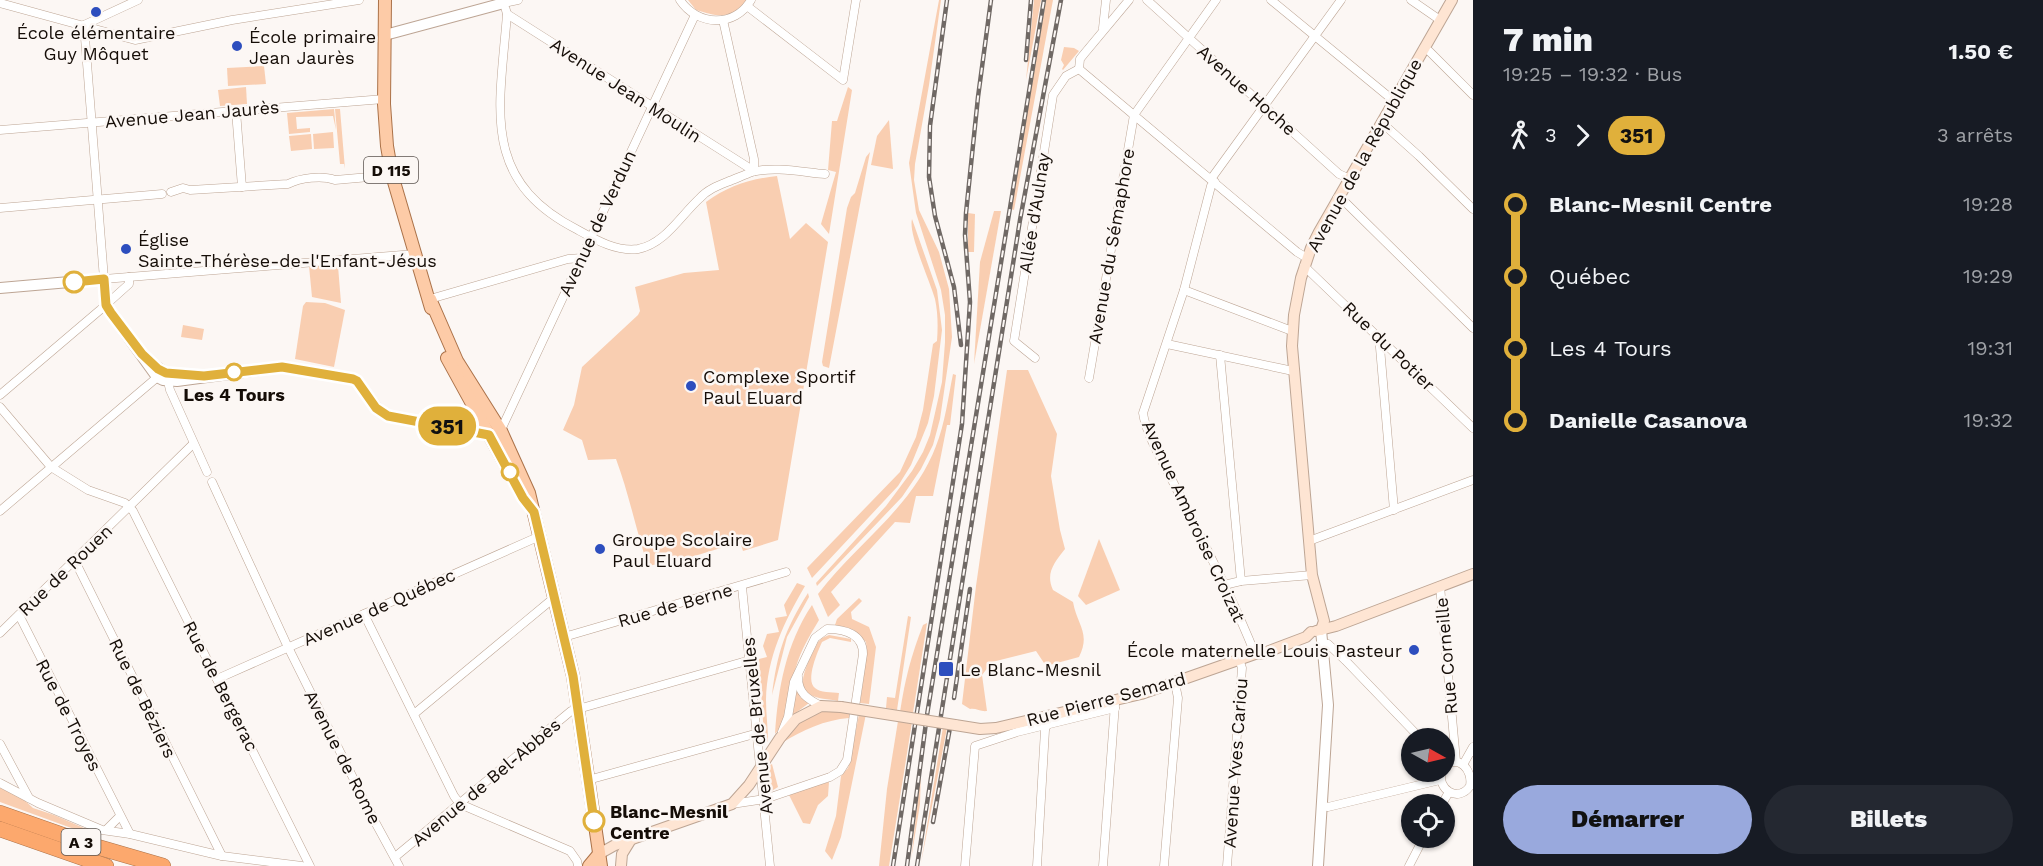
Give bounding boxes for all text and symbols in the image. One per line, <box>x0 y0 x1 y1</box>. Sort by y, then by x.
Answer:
marker: École élémentaire Guy Môquet <box>89 5 103 19</box>
text: 7 min <box>1503 20 1593 59</box>
place label: École élémentaire Guy Môquet <box>17 22 175 64</box>
place label: École primaire Jean Jaurès <box>249 26 376 68</box>
street label: Avenue Jean Moulin <box>547 33 705 147</box>
marker: École primaire Jean Jaurès <box>230 39 244 53</box>
text: 1.50 € <box>1948 39 2013 64</box>
street label: Avenue Hoche <box>1193 40 1301 140</box>
street label: Avenue de la République <box>1302 55 1426 255</box>
text: 19:25 – 19:32 · Bus <box>1503 62 1682 86</box>
street label: Avenue Jean Jaurès <box>104 96 280 132</box>
icon: walk <box>1503 119 1536 152</box>
icon: forward <box>1566 119 1599 152</box>
text: 3 <box>1545 123 1557 147</box>
text: 351 <box>1620 123 1653 148</box>
text: 3 arrêts <box>1937 123 2013 147</box>
street label: Avenue de Verdun <box>554 147 640 299</box>
street label: Avenue du Sémaphore <box>1083 147 1139 345</box>
street label: Allée d'Aulnay <box>1014 150 1054 275</box>
road number: D 115 <box>364 157 418 183</box>
text: Blanc-Mesnil Centre <box>1549 192 1772 217</box>
text: 19:28 <box>1963 192 2013 216</box>
place label: Église Sainte-Thérèse-de-l'Enfant-Jésus <box>138 229 437 271</box>
marker: Église Sainte-Thérèse-de-l'Enfant-Jésus <box>119 242 133 256</box>
text: Québec <box>1549 264 1631 289</box>
text: 19:29 <box>1963 264 2013 288</box>
unlabelled marker <box>63 271 85 293</box>
street label: Rue du Potier <box>1339 297 1439 395</box>
text: Les 4 Tours <box>1549 336 1672 361</box>
text: 19:31 <box>1967 336 2013 360</box>
marker: Les 4 Tours <box>225 363 243 381</box>
place label: Complexe Sportif Paul Eluard <box>703 366 856 408</box>
marker: Complexe Sportif Paul Eluard <box>684 379 698 393</box>
place label: Les 4 Tours <box>183 384 285 405</box>
line badge: 351 <box>412 406 482 446</box>
text: Danielle Casanova <box>1549 408 1747 433</box>
text: 19:32 <box>1964 408 2013 432</box>
text: 351 <box>430 414 464 439</box>
street label: Avenue Ambroise Croizat <box>1138 417 1250 626</box>
unlabelled marker <box>501 463 519 481</box>
street label: Rue de Rouen <box>14 520 116 620</box>
place label: Groupe Scolaire Paul Eluard <box>612 529 752 571</box>
marker: Groupe Scolaire Paul Eluard <box>593 542 607 556</box>
street label: Avenue de Québec <box>300 564 458 650</box>
street label: Rue de Berne <box>615 579 735 631</box>
street label: Rue Corneille <box>1430 596 1462 716</box>
street label: Rue de Bergerac <box>179 617 263 755</box>
street label: Rue de Béziers <box>105 635 181 761</box>
street label: Avenue de Bruxelles <box>737 636 777 816</box>
place label: École maternelle Louis Pasteur <box>1127 640 1402 661</box>
marker: École maternelle Louis Pasteur <box>1407 643 1421 657</box>
street label: Rue de Troyes <box>32 655 106 775</box>
place label: Le Blanc-Mesnil <box>960 659 1102 680</box>
marker: Le Blanc-Mesnil <box>937 660 955 678</box>
street label: Rue Pierre Semard <box>1024 668 1188 730</box>
street label: Avenue Yves Cariou <box>1219 677 1251 849</box>
street label: Avenue de Rome <box>300 686 386 828</box>
street label: Avenue de Bel-Abbès <box>407 714 565 850</box>
north arrow <box>1401 728 1455 782</box>
map controls <box>1401 728 1455 848</box>
button: Démarrer <box>1503 785 1752 854</box>
button: Billets <box>1764 785 2013 854</box>
button: locate <box>1401 794 1455 848</box>
place label: Blanc-Mesnil Centre <box>610 801 728 843</box>
marker: Blanc-Mesnil Centre <box>583 810 605 832</box>
road number: A 3 <box>62 829 100 855</box>

